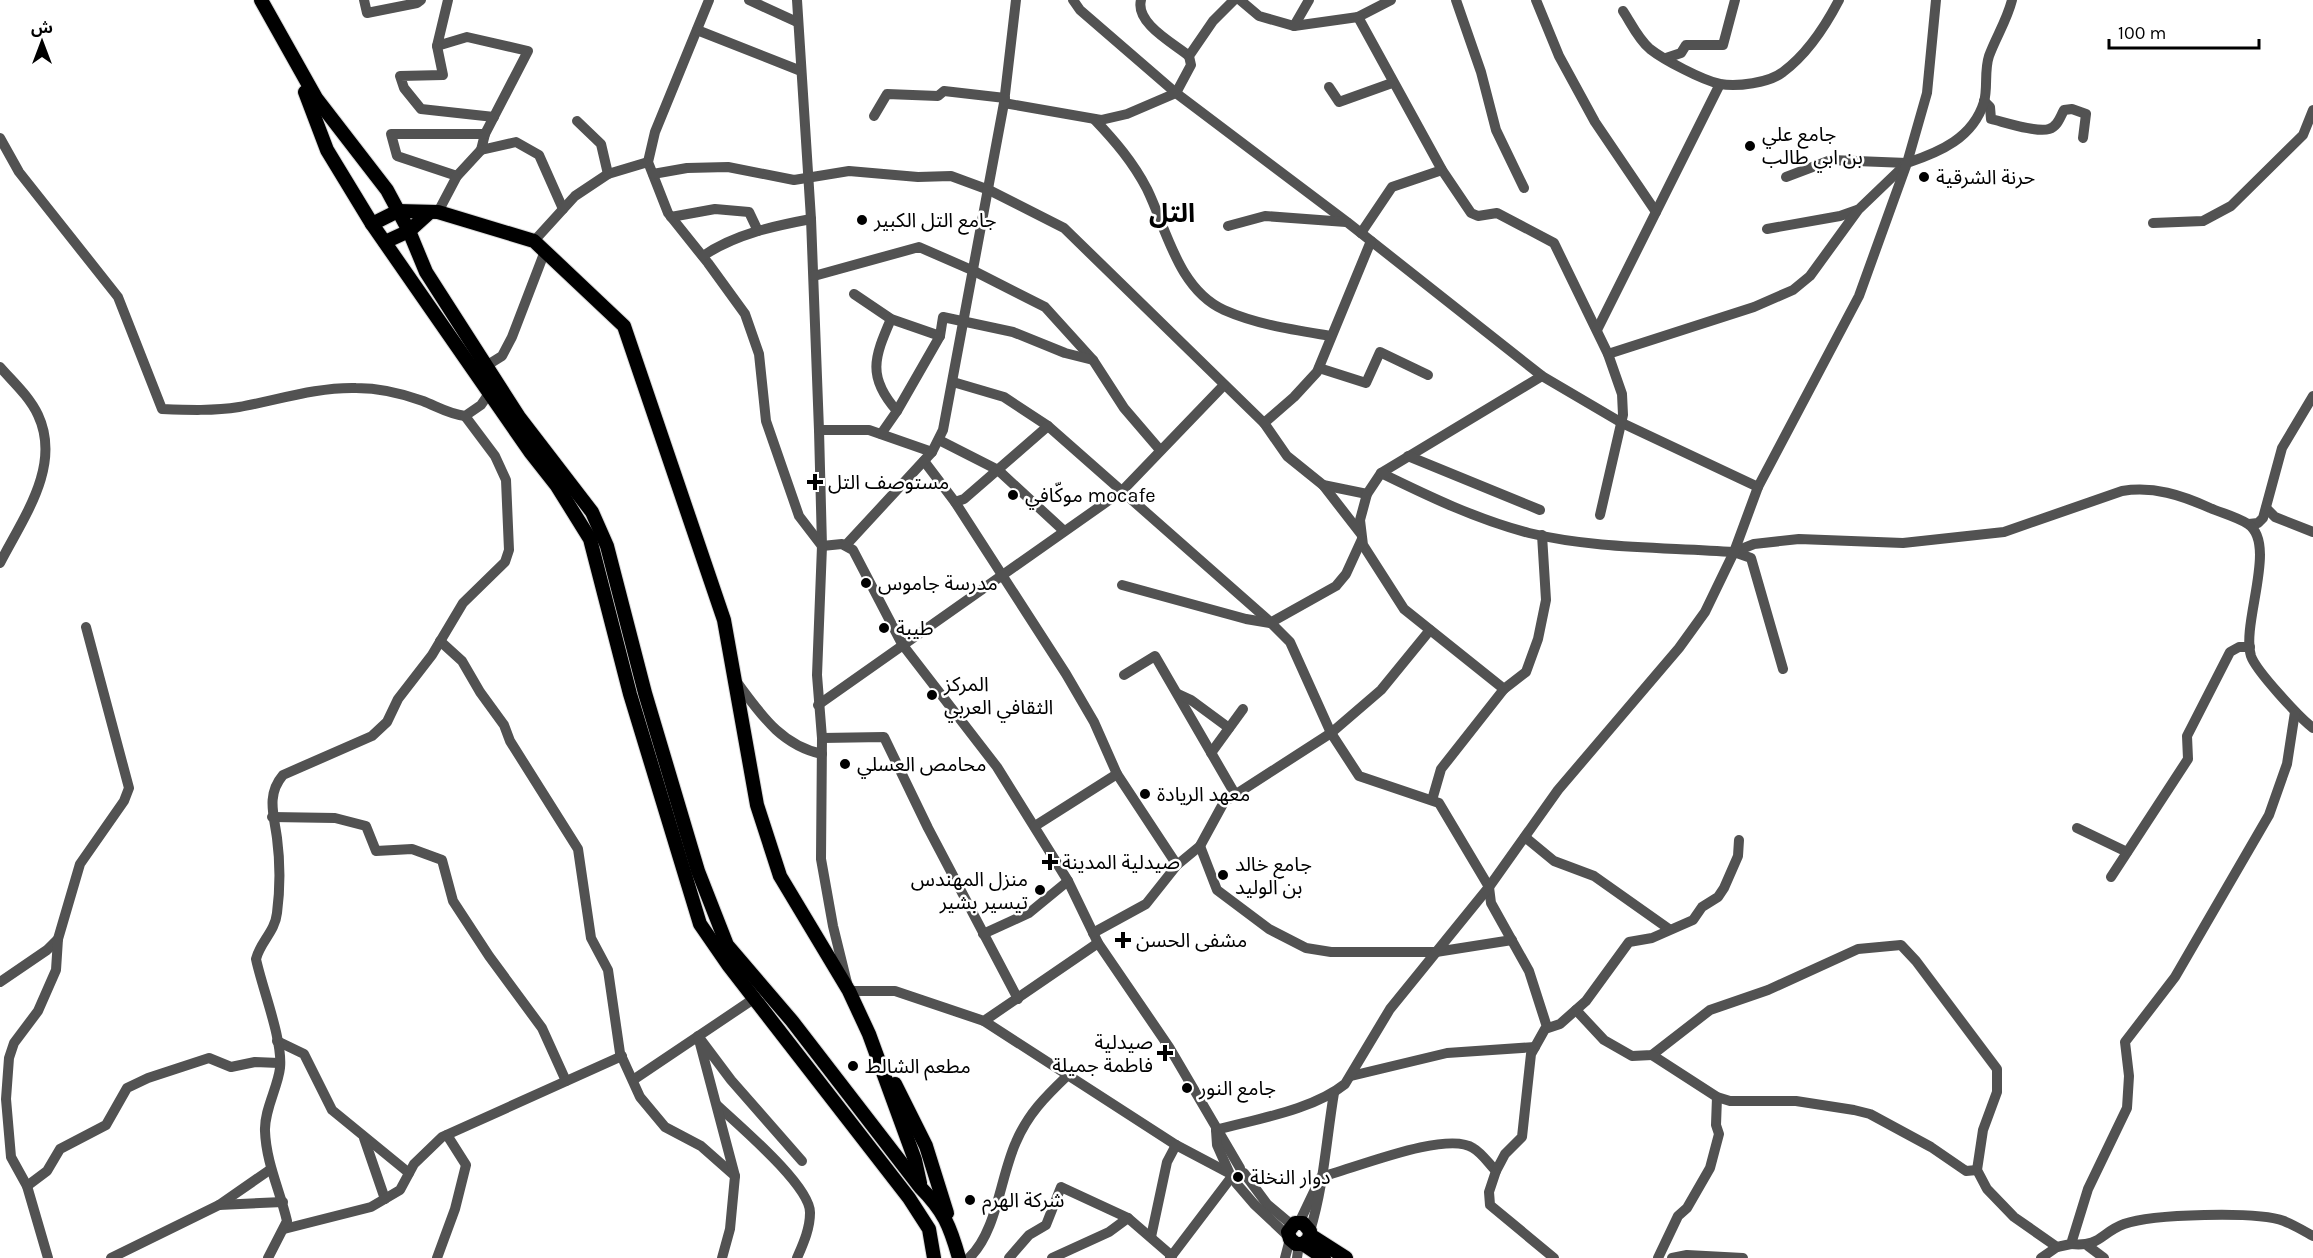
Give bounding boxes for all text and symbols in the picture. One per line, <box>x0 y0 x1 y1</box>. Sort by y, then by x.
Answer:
north arrow <box>12 12 72 72</box>
scale bar <box>2109 12 2259 50</box>
text: ش <box>31 18 53 37</box>
text: 100 m <box>2118 22 2166 44</box>
place label: جامع علي بن ابي طالب <box>1762 123 1863 172</box>
marker: جامع علي بن ابي طالب <box>1743 139 1757 153</box>
place label: حرنة الشرقية <box>1936 166 2035 189</box>
marker: حرنة الشرقية <box>1917 170 1931 184</box>
district label: التل <box>1149 198 1195 229</box>
place label: جامع التل الكبير <box>873 209 997 235</box>
marker: جامع التل الكبير <box>855 213 869 227</box>
place label: مستوصف التل <box>828 471 949 494</box>
marker: مستوصف التل <box>806 473 824 491</box>
place label: موكّافي mocafe <box>1025 481 1156 510</box>
marker: موكّافي mocafe <box>1006 488 1020 502</box>
place label: مدرسة جاموس <box>878 572 998 595</box>
marker: مدرسة جاموس <box>859 576 873 590</box>
place label: طيبة <box>896 617 934 640</box>
marker: طيبة <box>877 621 891 635</box>
place label: المركز الثقافي العربي <box>943 673 1053 722</box>
marker: المركز الثقافي العربي <box>925 688 939 702</box>
place label: محامص العسلي <box>857 753 986 779</box>
marker: محامص العسلي <box>838 757 852 771</box>
place label: معهد الريادة <box>1157 783 1250 806</box>
marker: معهد الريادة <box>1138 787 1152 801</box>
place label: صيدلية المدينة <box>1062 851 1180 874</box>
place label: جامع خالد بن الوليد <box>1235 853 1312 899</box>
marker: صيدلية المدينة <box>1043 855 1057 869</box>
place label: منزل المهندس تيسير بشير <box>911 868 1028 914</box>
marker: جامع خالد بن الوليد <box>1216 868 1230 882</box>
marker: منزل المهندس تيسير بشير <box>1033 883 1047 897</box>
place label: مشفى الحسن <box>1136 929 1247 952</box>
marker: مشفى الحسن <box>1114 931 1132 949</box>
place label: صيدلية فاطمة جميلة <box>1052 1031 1153 1077</box>
marker: صيدلية فاطمة جميلة <box>1158 1046 1172 1060</box>
place label: مطعم الشالط <box>865 1055 971 1081</box>
marker: مطعم الشالط <box>846 1059 860 1073</box>
place label: جامع النور <box>1198 1077 1276 1103</box>
marker: جامع النور <box>1180 1081 1194 1095</box>
place label: دوار النخلة <box>1250 1166 1331 1189</box>
marker: دوار النخلة <box>1231 1170 1245 1184</box>
place label: شركة الهرم <box>982 1189 1064 1215</box>
marker: شركة الهرم <box>963 1193 977 1207</box>

